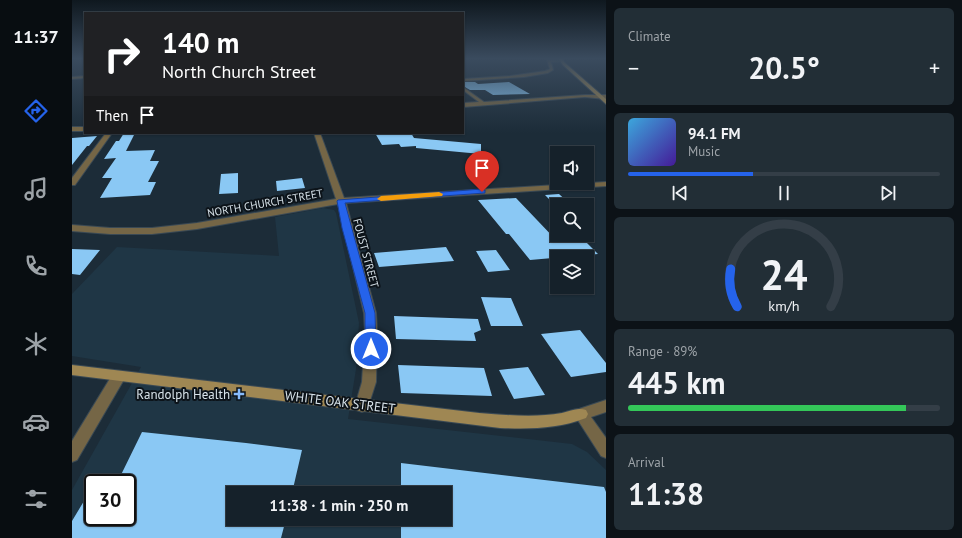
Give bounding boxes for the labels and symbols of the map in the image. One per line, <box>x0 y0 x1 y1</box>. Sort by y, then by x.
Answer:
pin <box>465 151 499 192</box>
street label: NORTH CHURCH STREET <box>206 186 324 220</box>
street label: FOUST STREET <box>350 217 382 289</box>
position arrow <box>350 328 392 370</box>
place label: Randolph Health <box>136 386 230 403</box>
street label: WHITE OAK STREET <box>284 387 396 417</box>
marker: Randolph Health <box>233 388 245 400</box>
speed limit sign: 30 <box>84 474 136 526</box>

